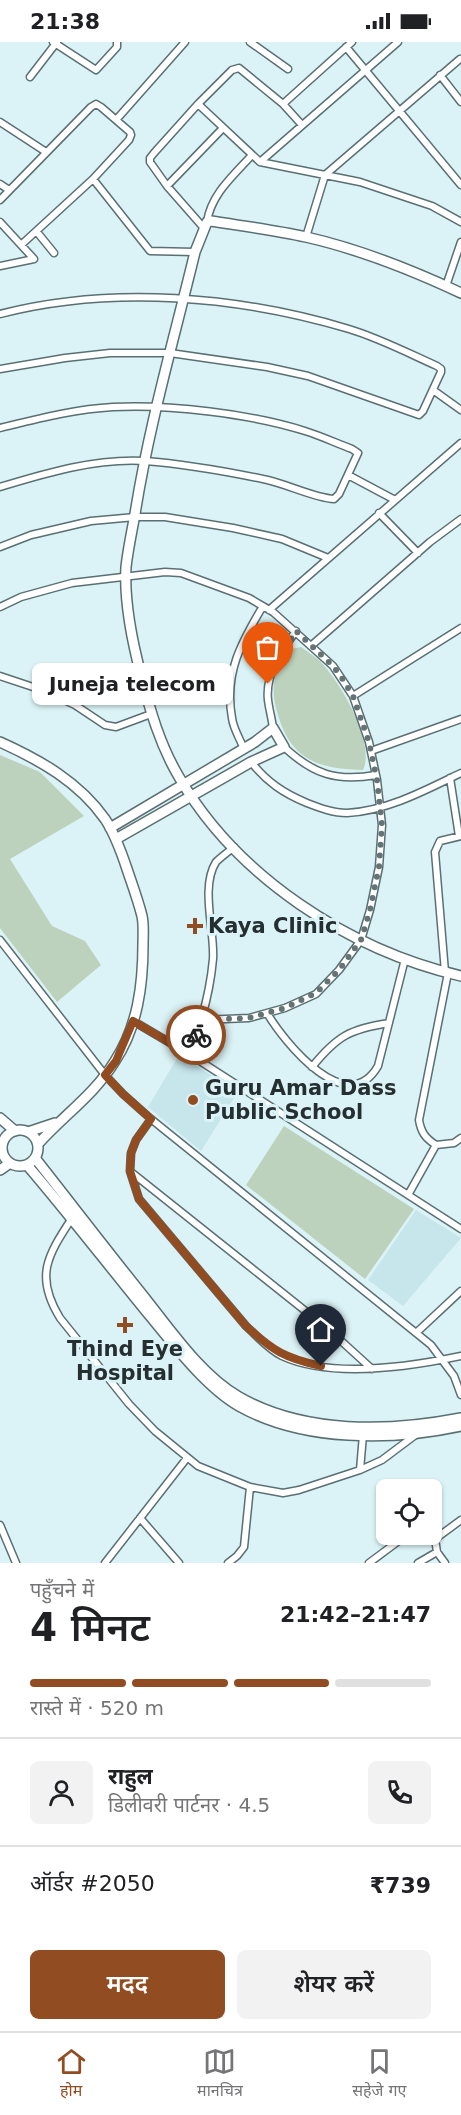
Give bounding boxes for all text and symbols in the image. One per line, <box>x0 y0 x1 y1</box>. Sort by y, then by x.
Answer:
text: 21:38 <box>30 9 100 34</box>
pin <box>242 622 293 684</box>
icon: bag <box>251 631 284 664</box>
callout: Juneja telecom <box>31 663 232 705</box>
text: Juneja telecom <box>49 672 216 696</box>
place label: Kaya Clinic <box>208 914 337 938</box>
marker: Kaya Clinic <box>186 917 204 935</box>
courier <box>166 1005 226 1065</box>
icon: bike <box>180 1019 213 1052</box>
place label: Guru Amar Dass Public School <box>205 1076 396 1124</box>
marker: Guru Amar Dass Public School <box>186 1093 200 1107</box>
pin <box>295 1304 346 1366</box>
icon: home <box>304 1313 337 1346</box>
marker: Thind Eye Hospital <box>116 1316 134 1334</box>
place label: Thind Eye Hospital <box>67 1337 183 1385</box>
map controls <box>376 1479 442 1545</box>
button: locate <box>376 1479 442 1545</box>
text: पहुँचने में <box>30 1578 94 1602</box>
text: 21:42–21:47 <box>280 1602 431 1627</box>
text: 4 मिनट <box>30 1605 150 1650</box>
text: रास्ते में · 520 m <box>30 1696 164 1720</box>
button: person <box>30 1761 93 1824</box>
button: phone <box>368 1761 431 1824</box>
text: राहुल <box>108 1764 153 1789</box>
text: डिलीवरी पार्टनर · 4.5 <box>108 1793 270 1817</box>
text: ऑर्डर #2050 <box>30 1871 155 1896</box>
text: ₹739 <box>370 1873 431 1898</box>
button: मदद <box>30 1950 225 2019</box>
button: शेयर करें <box>237 1950 431 2019</box>
tab: होम <box>55 2045 88 2103</box>
tab: मानचित्र <box>197 2045 243 2103</box>
tab: सहेजे गए <box>352 2045 406 2103</box>

